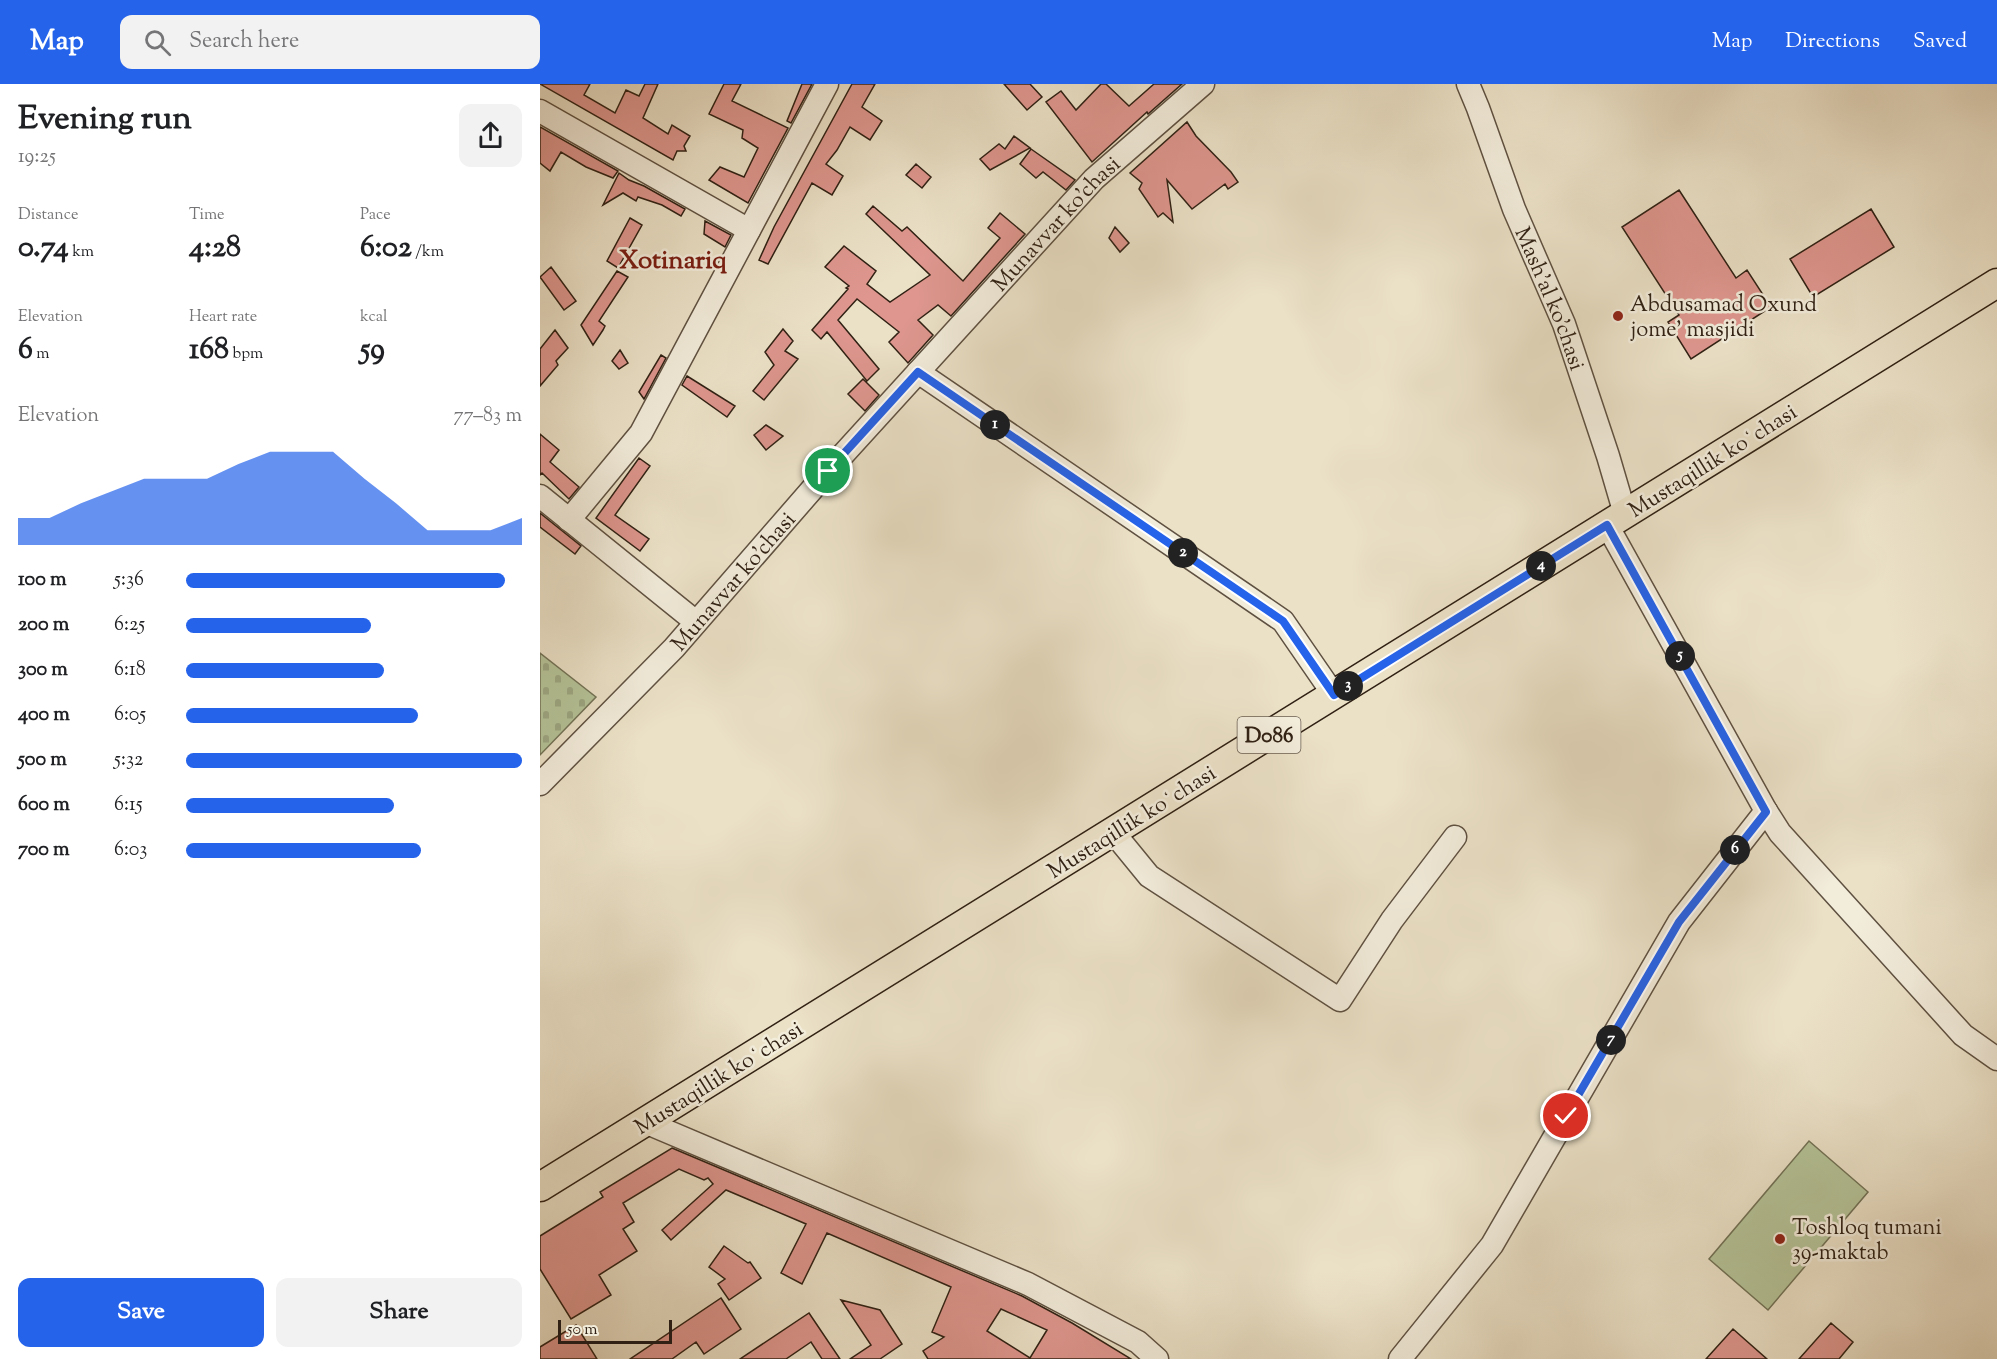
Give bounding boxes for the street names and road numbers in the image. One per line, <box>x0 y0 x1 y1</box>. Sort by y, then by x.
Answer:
street label: Munavvar ko'chasi <box>986 150 1129 300</box>
street label: Mash'al ko'chasi <box>1505 223 1591 375</box>
street label: Mustaqillik koʻchasi <box>1623 398 1804 527</box>
street label: Munavvar ko'chasi <box>665 506 805 660</box>
road number: D086 <box>1238 717 1300 753</box>
street label: Mustaqillik koʻchasi <box>1042 759 1223 888</box>
street label: Mustaqillik koʻchasi <box>629 1015 810 1144</box>

